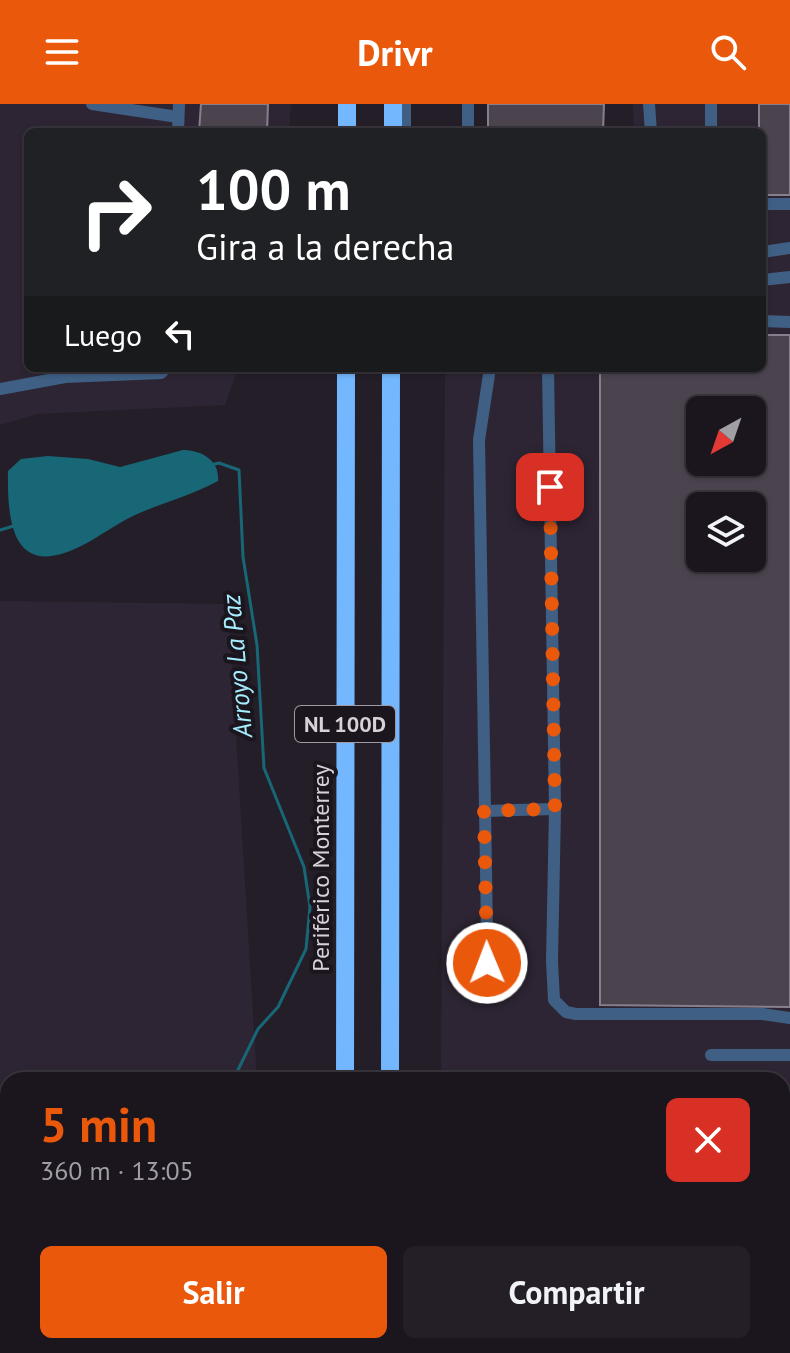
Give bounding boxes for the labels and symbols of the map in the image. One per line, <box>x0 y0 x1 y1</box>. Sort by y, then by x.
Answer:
north arrow <box>686 396 766 476</box>
pin <box>516 453 584 521</box>
water label: Arroyo La Paz <box>214 592 259 740</box>
road number: NL 100D <box>295 706 395 742</box>
street label: Periférico Monterrey <box>305 764 336 972</box>
position arrow <box>445 921 529 1005</box>

